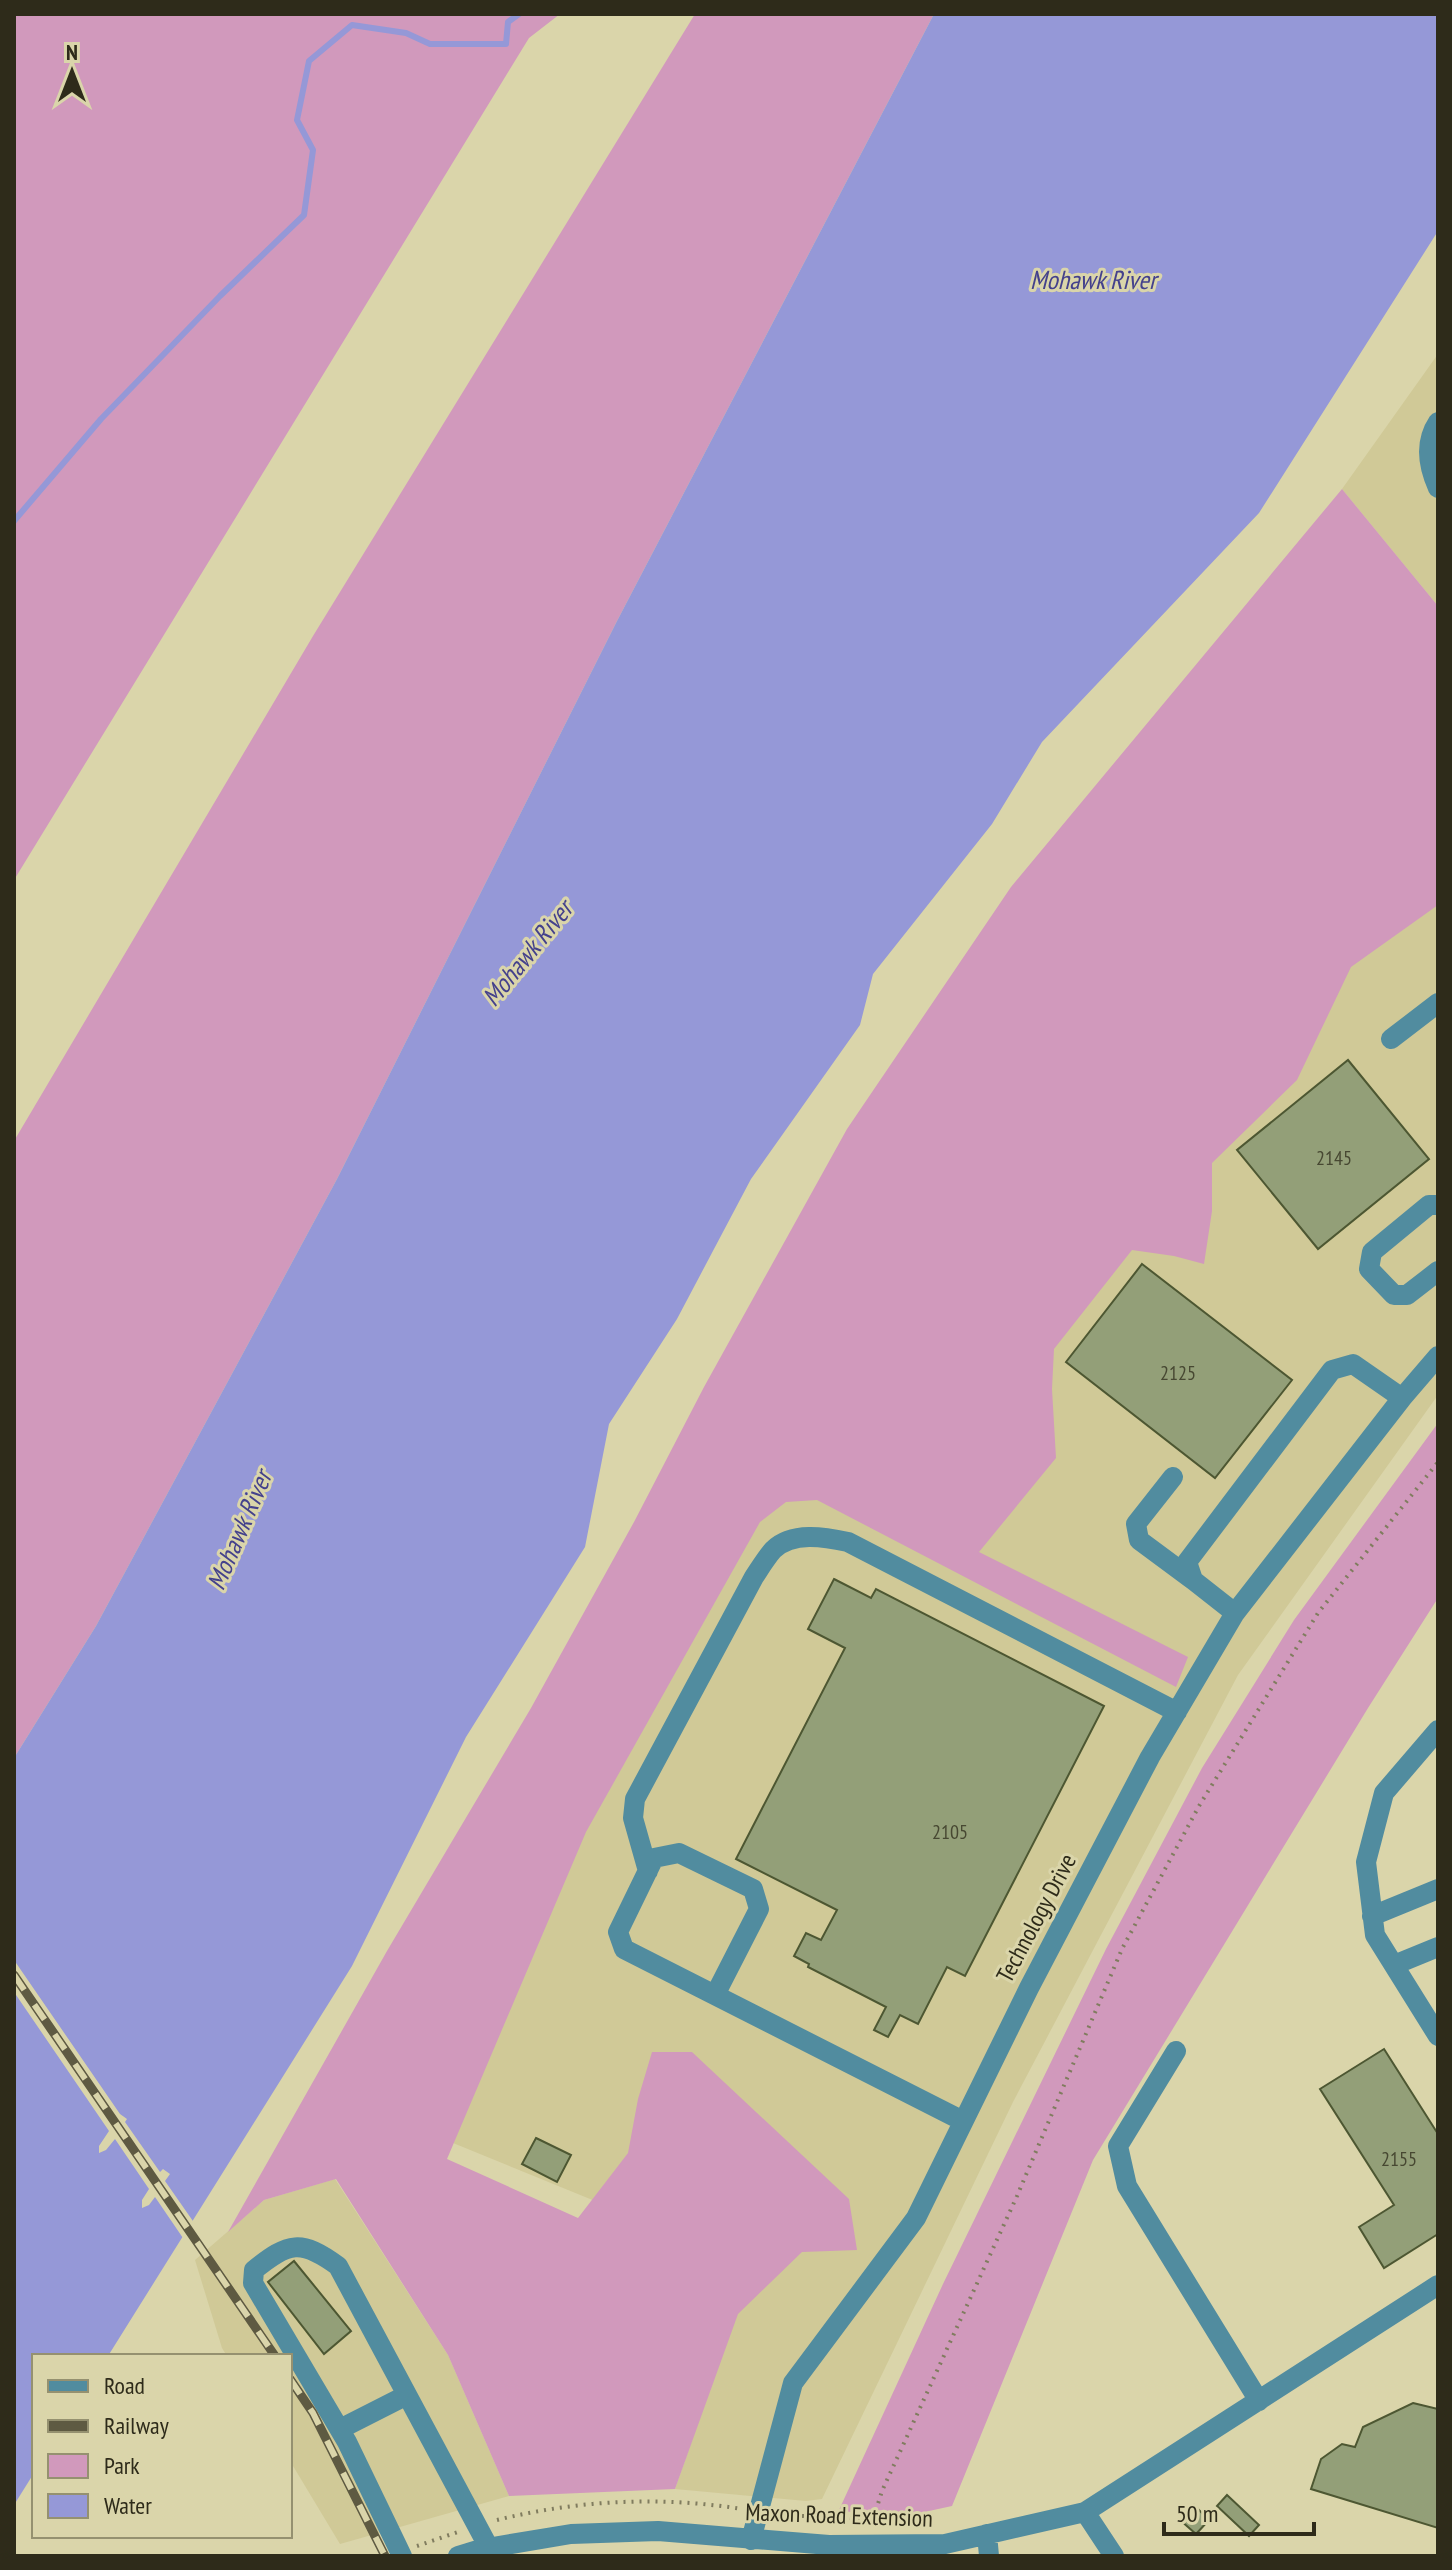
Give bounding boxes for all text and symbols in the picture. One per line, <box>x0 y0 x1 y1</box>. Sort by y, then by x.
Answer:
north arrow <box>32 32 112 112</box>
text: N <box>66 38 78 66</box>
water label: Mohawk River <box>1030 263 1160 296</box>
water label: Mohawk River <box>475 891 582 1012</box>
house number: 2145 <box>1316 1145 1352 1171</box>
house number: 2125 <box>1160 1360 1196 1386</box>
water label: Mohawk River <box>199 1462 280 1594</box>
house number: 2105 <box>932 1819 968 1845</box>
street label: Technology Drive <box>989 1848 1083 1988</box>
house number: 2155 <box>1381 2146 1417 2172</box>
legend <box>32 2354 292 2538</box>
text: Road <box>104 2370 145 2401</box>
text: Railway <box>104 2410 169 2441</box>
text: Park <box>104 2450 140 2481</box>
scale bar <box>1164 2486 1314 2536</box>
text: Water <box>104 2490 152 2521</box>
street label: Maxon Road Extension <box>745 2496 933 2534</box>
text: 50 m <box>1176 2498 1218 2529</box>

